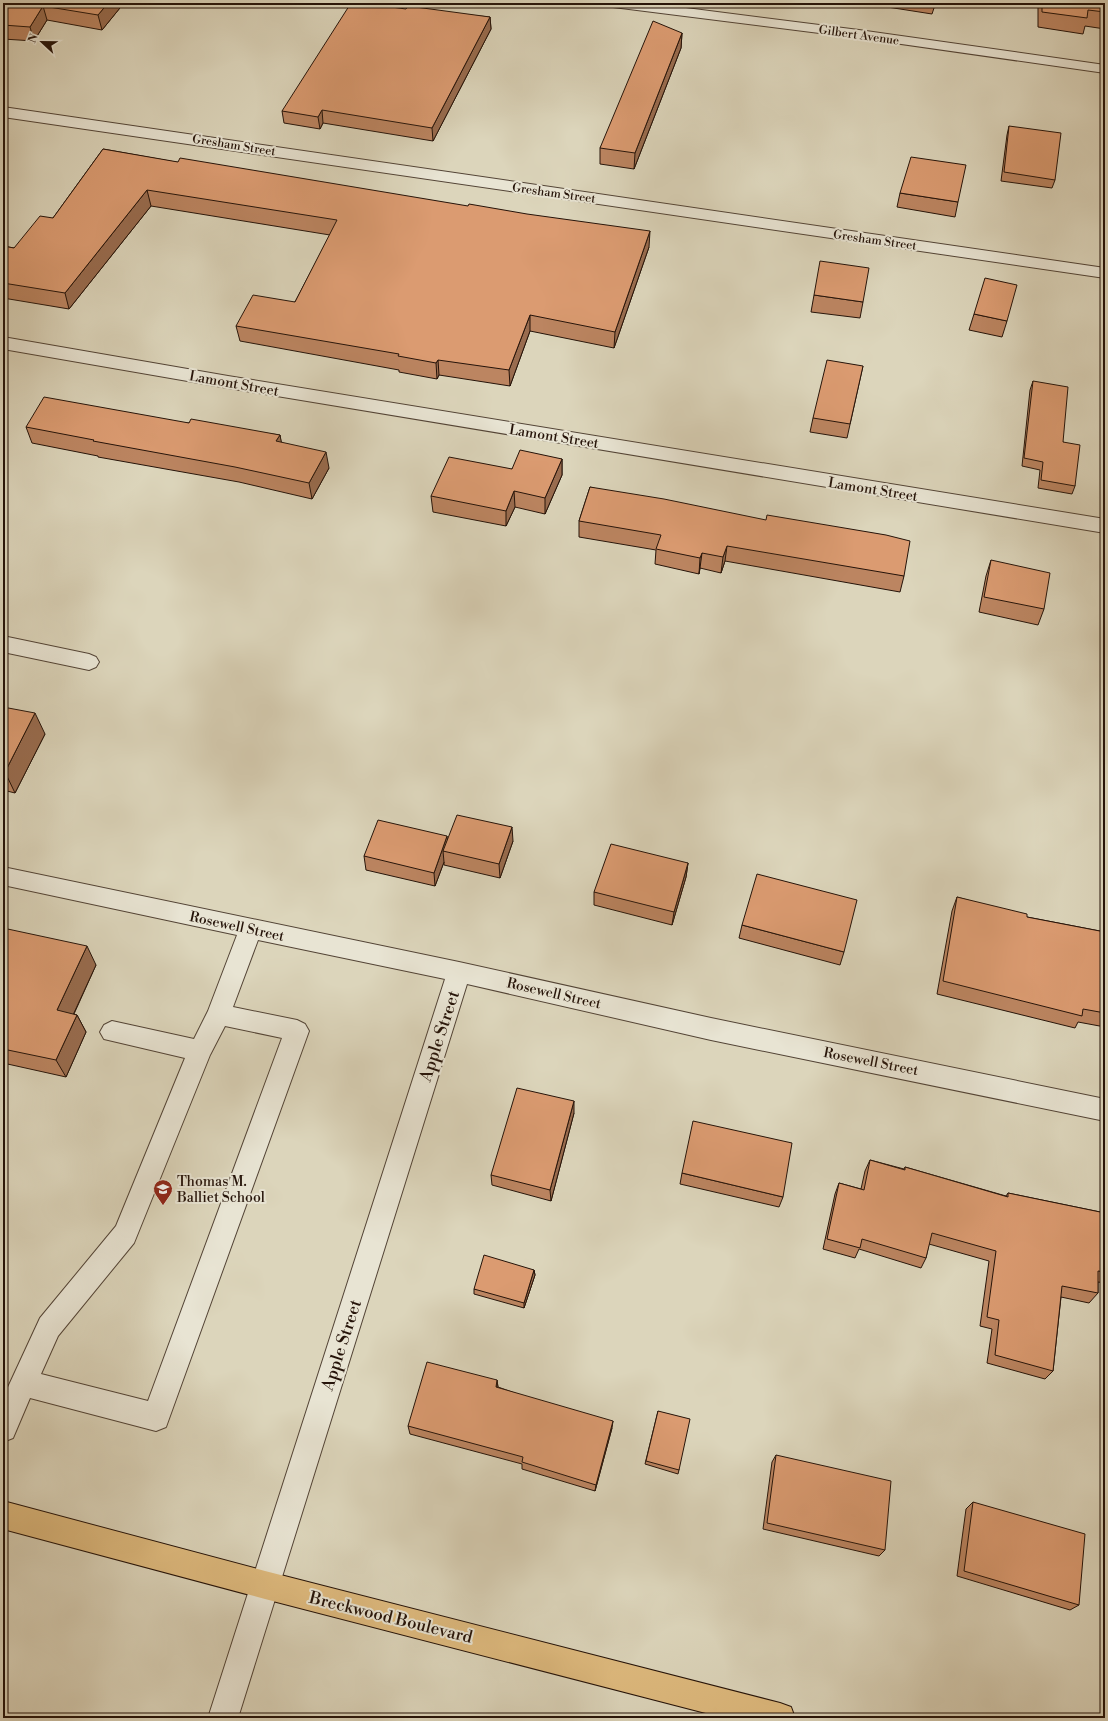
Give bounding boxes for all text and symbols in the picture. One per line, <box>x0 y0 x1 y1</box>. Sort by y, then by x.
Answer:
north arrow <box>22 22 62 62</box>
street label: Gilbert Avenue <box>818 22 900 49</box>
text: N <box>26 32 42 45</box>
street label: Gresham Street <box>191 132 277 160</box>
street label: Gresham Street <box>511 180 597 207</box>
street label: Gresham Street <box>832 227 918 254</box>
street label: Lamont Street <box>188 367 280 401</box>
street label: Lamont Street <box>508 421 600 453</box>
street label: Lamont Street <box>827 474 919 506</box>
street label: Rosewell Street <box>188 908 286 946</box>
street label: Rosewell Street <box>505 974 603 1014</box>
street label: Apple Street <box>415 988 465 1086</box>
street label: Rosewell Street <box>822 1044 920 1080</box>
place label: Thomas M. Balliet School <box>176 1173 265 1207</box>
school or university icon: Thomas M. Balliet School <box>152 1178 174 1206</box>
street label: Apple Street <box>317 1297 367 1395</box>
street label: Breckwood Boulevard <box>306 1587 475 1649</box>

